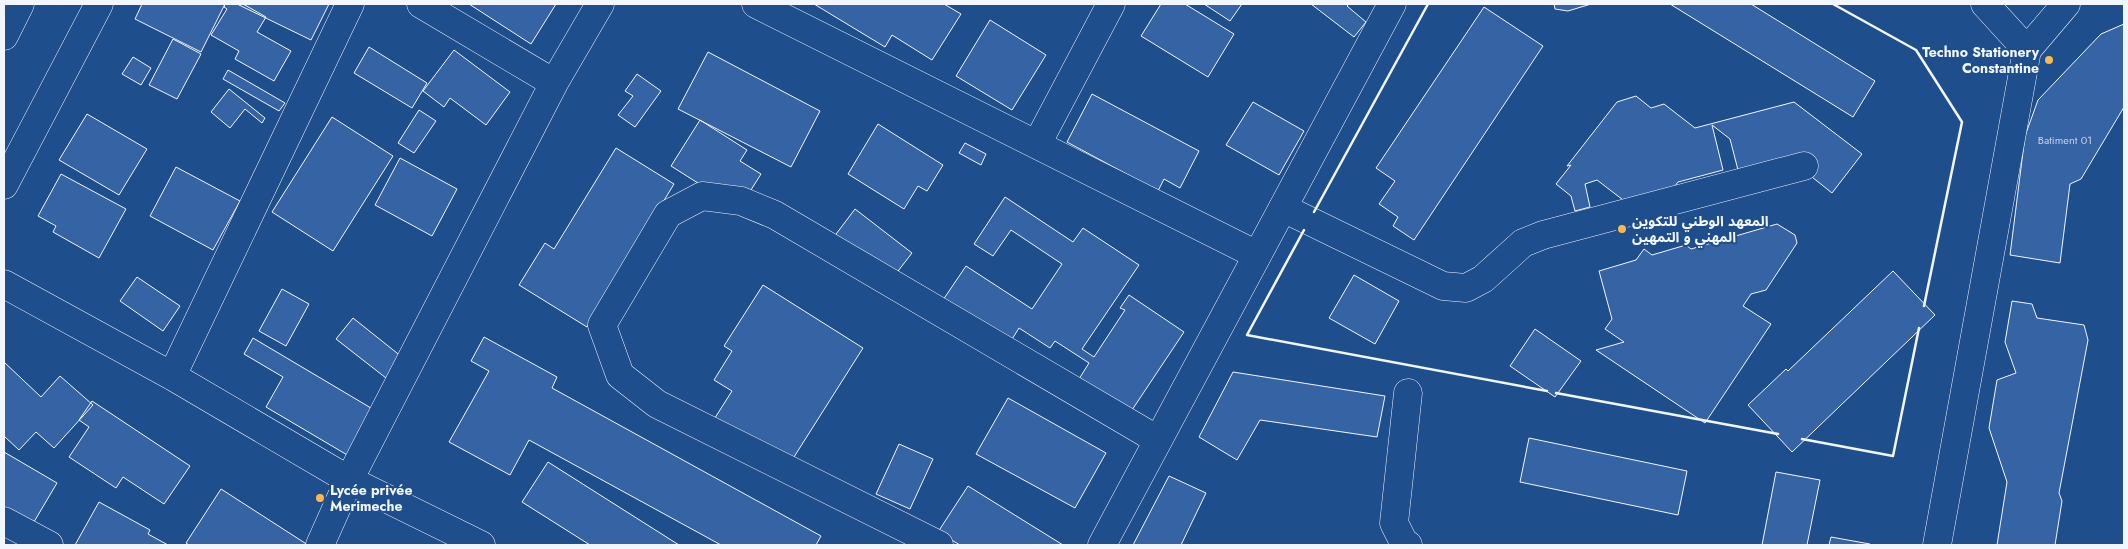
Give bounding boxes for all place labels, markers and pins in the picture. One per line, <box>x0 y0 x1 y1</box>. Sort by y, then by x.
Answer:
place label: Techno Stationery Constantine <box>1922 42 2040 78</box>
marker: Techno Stationery Constantine <box>2043 54 2055 66</box>
place label: المعهد الوطني للتكوين المهني و التمهين <box>1632 211 1769 248</box>
marker: المعهد الوطني للتكوين المهني و التمهين <box>1616 223 1628 235</box>
place label: Lycée privée Merimeche <box>330 480 412 516</box>
marker: Lycée privée Merimeche <box>314 492 326 504</box>

